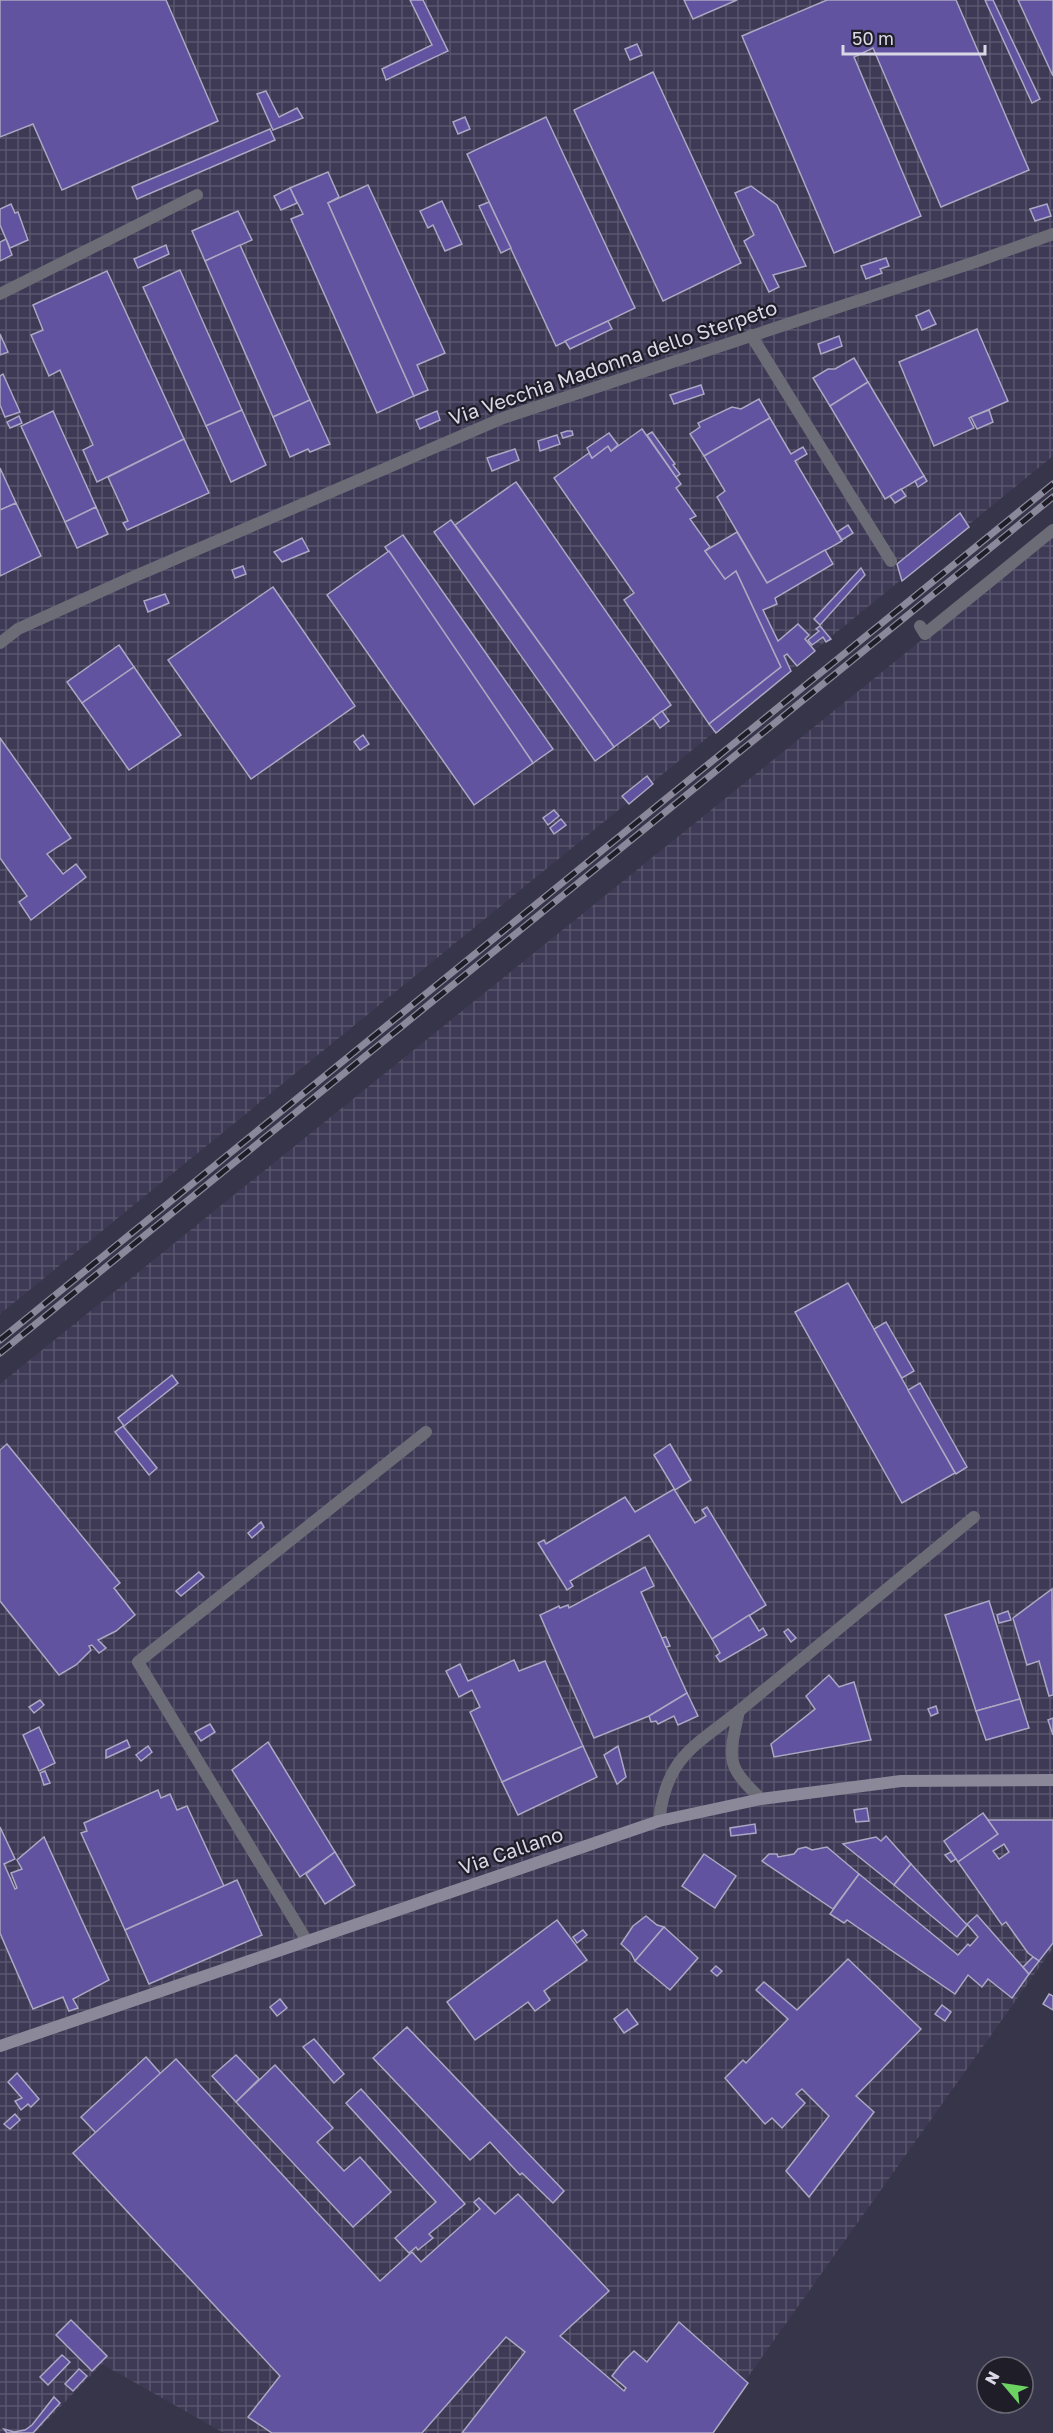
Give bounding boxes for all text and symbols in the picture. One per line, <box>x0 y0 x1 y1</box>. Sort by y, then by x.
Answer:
scale bar <box>843 18 986 56</box>
text: 50 m <box>852 27 894 49</box>
street label: Via Vecchia Madonna dello Sterpeto <box>445 294 780 430</box>
street label: Via Callano <box>456 1821 566 1879</box>
north arrow <box>975 2355 1035 2415</box>
text: N <box>980 2368 1004 2388</box>

